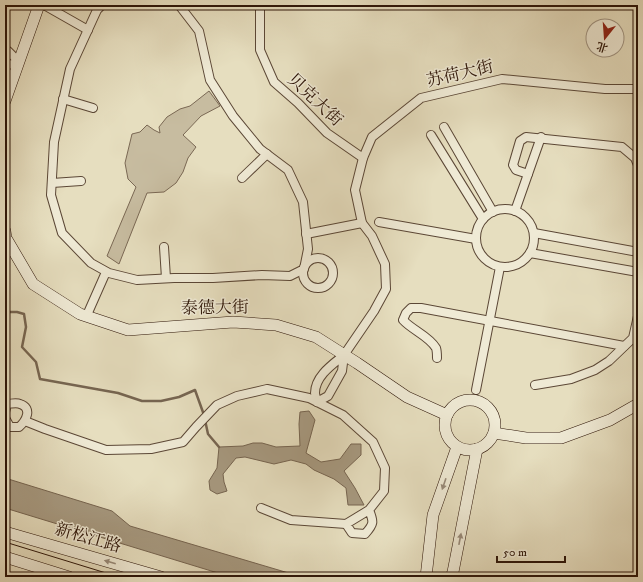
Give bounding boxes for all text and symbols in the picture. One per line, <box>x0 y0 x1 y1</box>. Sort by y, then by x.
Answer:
north arrow <box>585 18 625 58</box>
text: 北 <box>595 38 610 55</box>
street label: 苏荷大街 <box>424 56 496 92</box>
street label: 贝克大街 <box>283 69 347 131</box>
street label: 泰德大街 <box>181 296 249 320</box>
one-way arrow <box>441 478 447 490</box>
street label: 新松江路 <box>52 518 124 558</box>
one-way arrow <box>457 533 463 545</box>
scale bar <box>497 538 565 564</box>
text: 50 m <box>503 545 527 560</box>
one-way arrow <box>103 559 115 565</box>

